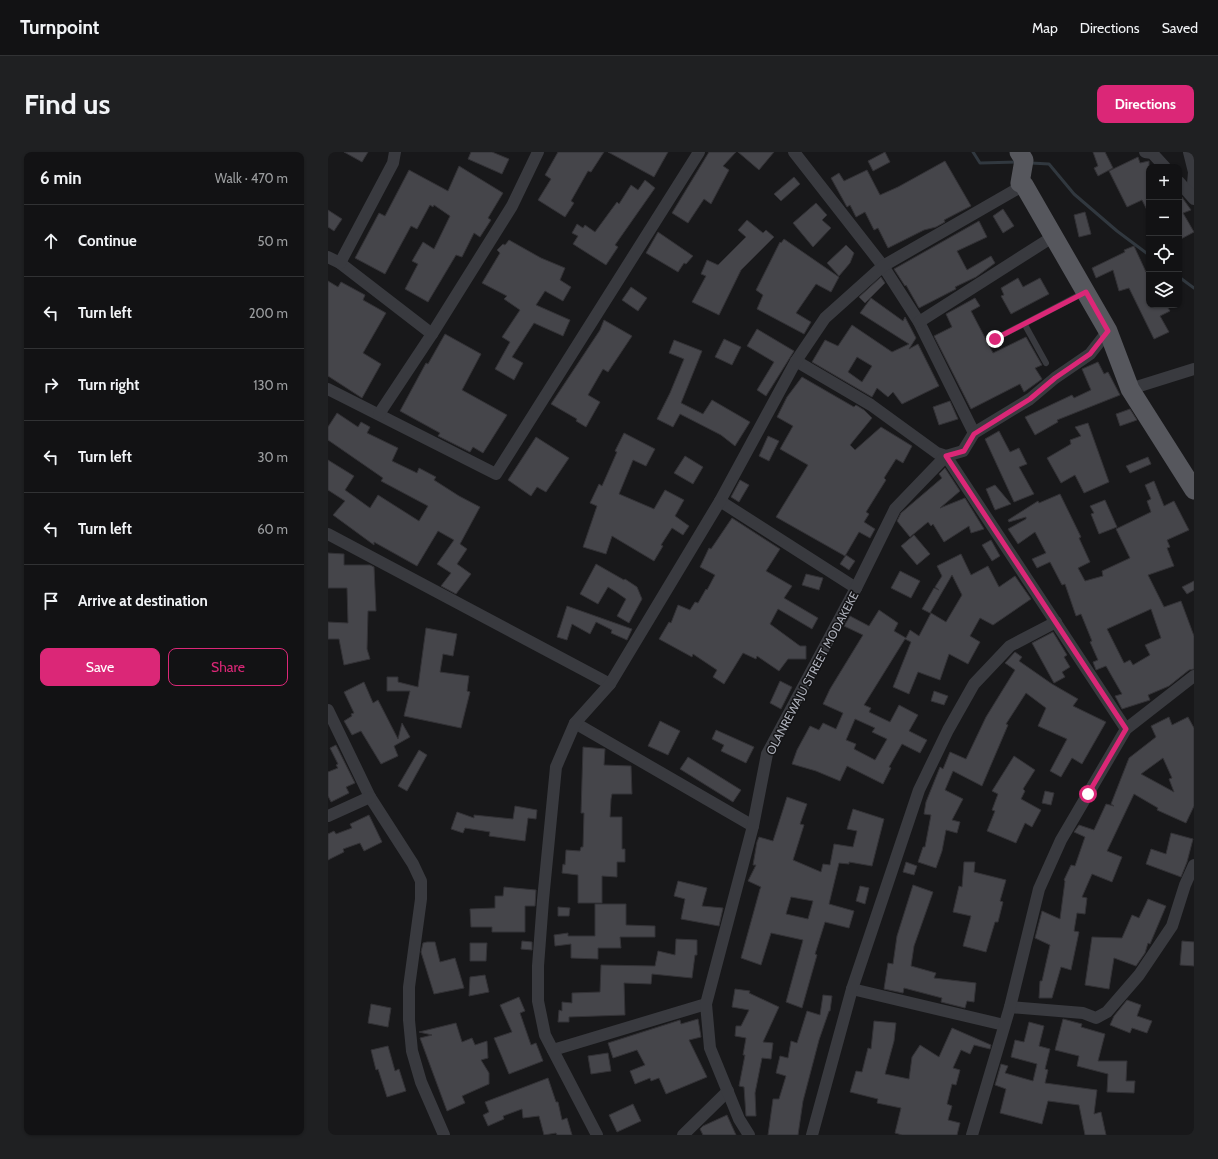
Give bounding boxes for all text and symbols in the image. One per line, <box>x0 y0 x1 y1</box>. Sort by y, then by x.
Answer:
text: Turnpoint <box>20 16 99 39</box>
text: Map <box>1032 19 1058 37</box>
text: Directions <box>1080 19 1140 37</box>
text: Saved <box>1162 19 1198 37</box>
button: Directions <box>1097 85 1194 123</box>
text: Find us <box>24 87 110 121</box>
map controls <box>1146 164 1182 308</box>
button: + <box>1146 164 1182 200</box>
text: 6 min <box>40 168 82 188</box>
text: Walk · 470 m <box>215 170 288 186</box>
button: − <box>1146 200 1182 236</box>
icon: ahead <box>40 230 62 252</box>
text: Continue <box>78 232 137 250</box>
text: 50 m <box>258 233 288 249</box>
button: locate <box>1146 236 1182 272</box>
button: layers <box>1146 272 1182 308</box>
icon: left <box>40 302 62 324</box>
text: Turn left <box>78 304 132 322</box>
text: 200 m <box>249 305 288 321</box>
route end <box>986 330 1004 348</box>
icon: right <box>40 374 62 396</box>
text: Turn right <box>78 376 139 394</box>
text: 130 m <box>253 377 288 393</box>
icon: left <box>40 446 62 468</box>
text: Turn left <box>78 448 132 466</box>
text: 30 m <box>258 449 288 465</box>
icon: left <box>40 518 62 540</box>
text: Turn left <box>78 520 132 538</box>
text: 60 m <box>257 521 288 537</box>
street label: OLANREWAJU STREET MODAKEKE <box>763 589 862 757</box>
icon: arrive <box>40 590 62 612</box>
text: Arrive at destination <box>78 592 208 610</box>
button: Save <box>40 648 160 686</box>
button: Share <box>168 648 288 686</box>
route start <box>1079 785 1097 803</box>

